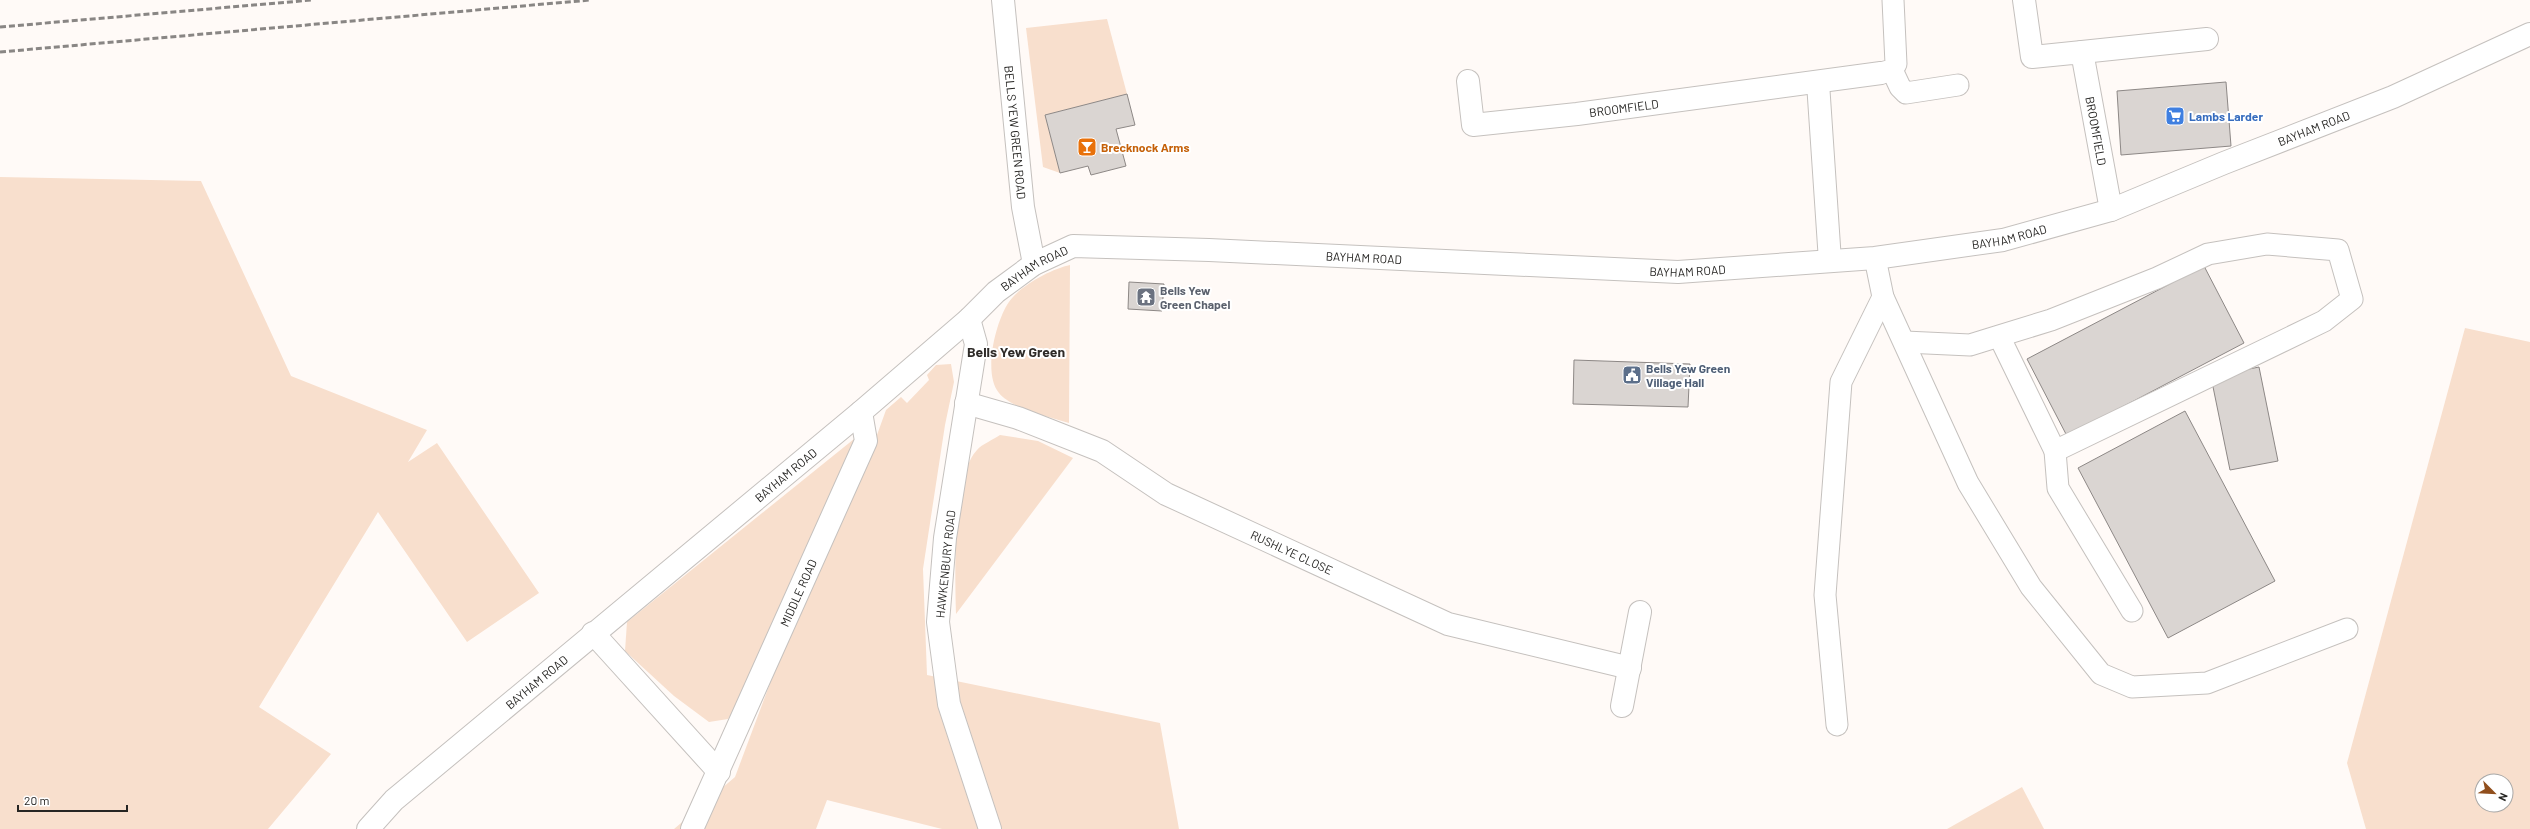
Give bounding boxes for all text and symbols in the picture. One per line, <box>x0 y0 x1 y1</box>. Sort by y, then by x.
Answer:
street label: BELLS YEW GREEN ROAD <box>1002 65 1029 200</box>
street label: BROOMFIELD <box>2083 95 2110 167</box>
street label: BROOMFIELD <box>1588 96 1659 119</box>
supermarket icon: Lambs Larder <box>2164 105 2186 127</box>
street label: BAYHAM ROAD <box>2276 108 2352 148</box>
place label: Lambs Larder <box>2189 109 2263 123</box>
bar icon: Brecknock Arms <box>1076 136 1098 158</box>
place label: Brecknock Arms <box>1101 140 1189 154</box>
street label: BAYHAM ROAD <box>1971 221 2048 251</box>
street label: BAYHAM ROAD <box>998 243 1070 293</box>
street label: BAYHAM ROAD <box>1325 248 1402 266</box>
street label: BAYHAM ROAD <box>1649 262 1726 279</box>
place label: Bells Yew Green Chapel <box>1160 283 1230 311</box>
temple icon: Bells Yew Green Chapel <box>1135 286 1157 308</box>
district label: Bells Yew Green <box>967 343 1065 360</box>
place label: Bells Yew Green Village Hall <box>1646 361 1730 389</box>
public building icon: Bells Yew Green Village Hall <box>1621 364 1643 386</box>
street label: BAYHAM ROAD <box>752 445 819 504</box>
street label: HAWKENBURY ROAD <box>932 509 958 619</box>
street label: RUSHLYE CLOSE <box>1249 527 1335 577</box>
street label: MIDDLE ROAD <box>777 557 819 629</box>
street label: BAYHAM ROAD <box>503 652 570 711</box>
north arrow <box>2474 773 2514 813</box>
scale bar <box>18 787 127 813</box>
text: N <box>2496 791 2511 803</box>
text: 20 m <box>24 793 50 807</box>

